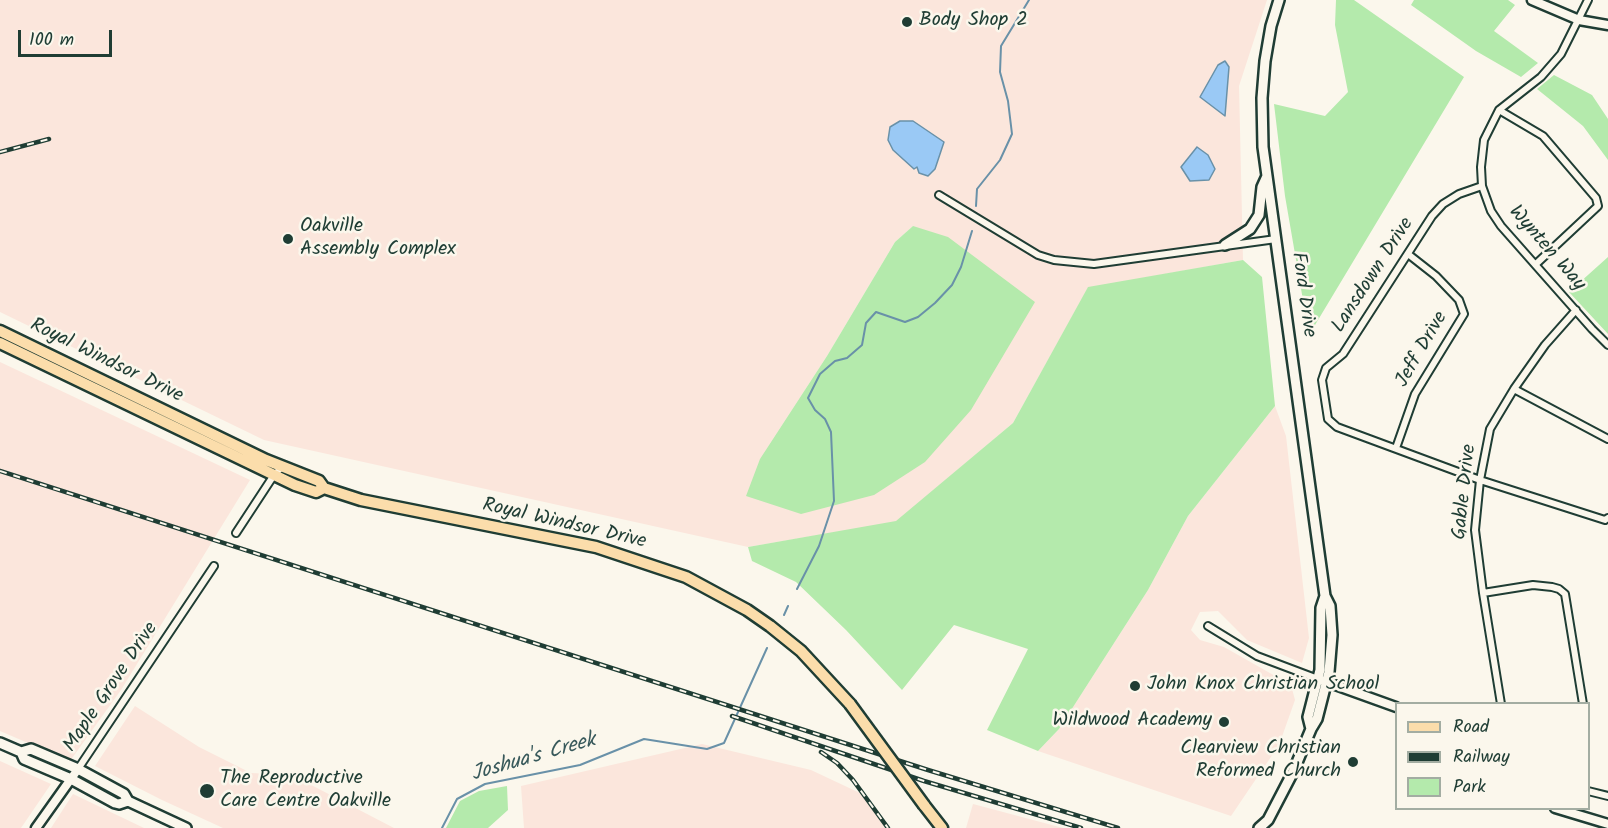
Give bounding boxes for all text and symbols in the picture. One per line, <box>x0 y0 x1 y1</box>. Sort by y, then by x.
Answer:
place label: Body Shop 2 <box>919 10 1028 34</box>
marker: Body Shop 2 <box>900 15 914 29</box>
scale bar <box>21 18 116 56</box>
text: 100 m <box>29 26 74 55</box>
street label: Wynten Way <box>1502 201 1590 297</box>
street label: Lansdown Drive <box>1328 214 1420 338</box>
place label: Oakville Assembly Complex <box>300 216 456 263</box>
marker: Oakville Assembly Complex <box>281 232 295 246</box>
street label: Ford Drive <box>1284 251 1320 339</box>
street label: Jeff Drive <box>1392 308 1454 392</box>
street label: Royal Windsor Drive <box>26 315 186 409</box>
street label: Gable Drive <box>1449 443 1483 541</box>
street label: Royal Windsor Drive <box>480 494 648 556</box>
street label: Maple Grove Drive <box>60 618 164 758</box>
place label: John Knox Christian School <box>1147 674 1379 698</box>
marker: John Knox Christian School <box>1128 679 1142 693</box>
legend <box>1395 702 1590 810</box>
place label: Wildwood Academy <box>1052 710 1212 734</box>
text: Road <box>1453 713 1489 742</box>
marker: Wildwood Academy <box>1217 715 1231 729</box>
water label: Joshua's Creek <box>469 729 599 789</box>
place label: Clearview Christian Reformed Church <box>1180 738 1341 785</box>
text: Railway <box>1453 743 1510 772</box>
marker: Clearview Christian Reformed Church <box>1346 755 1360 769</box>
place label: The Reproductive Care Centre Oakville <box>220 768 391 815</box>
text: Park <box>1453 773 1486 802</box>
marker: The Reproductive Care Centre Oakville <box>198 782 216 800</box>

